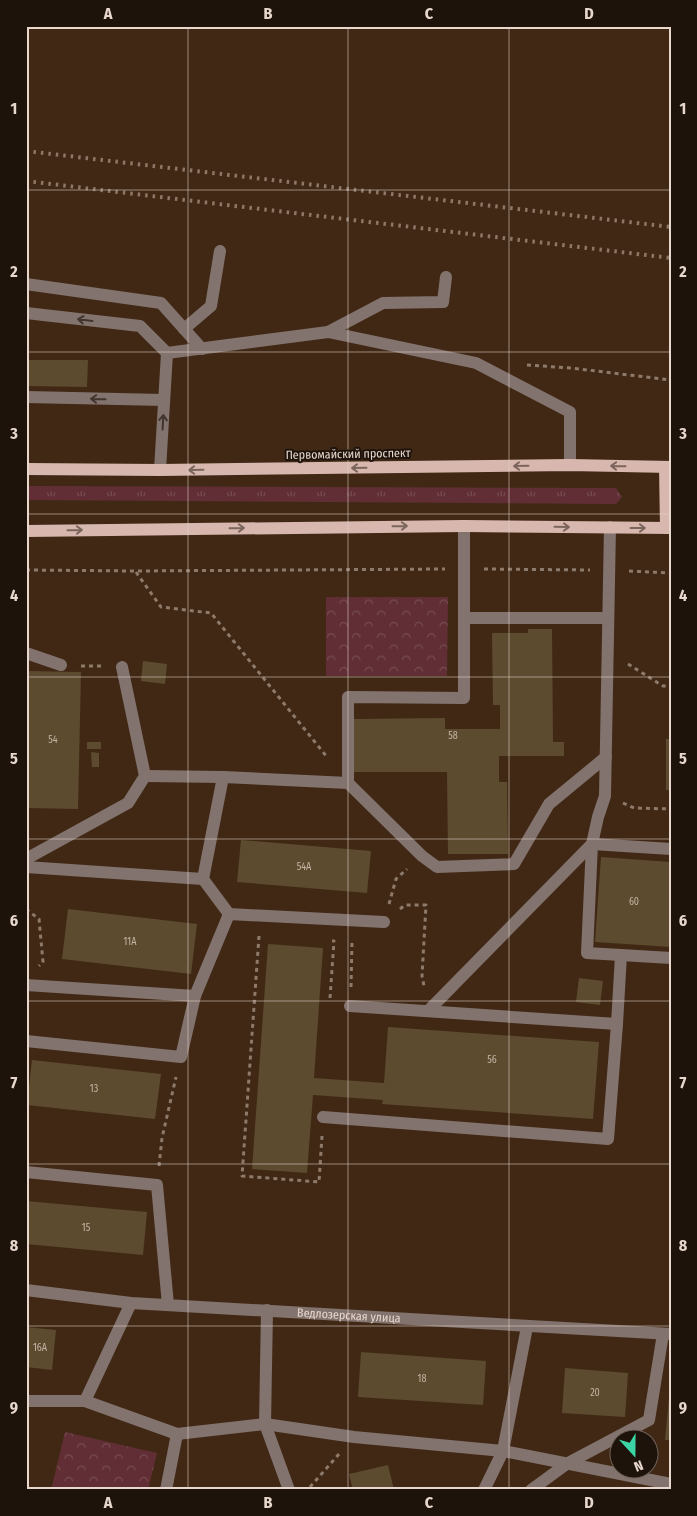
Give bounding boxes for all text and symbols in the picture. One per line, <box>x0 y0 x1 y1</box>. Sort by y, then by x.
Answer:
text: A <box>103 4 113 23</box>
text: B <box>264 4 273 23</box>
text: C <box>425 4 434 23</box>
text: D <box>584 4 594 23</box>
text: 1 <box>11 99 17 118</box>
text: 1 <box>680 99 686 118</box>
text: 2 <box>9 262 18 281</box>
text: 2 <box>678 262 687 281</box>
one-way arrow <box>77 315 93 325</box>
one-way arrow <box>90 394 106 404</box>
one-way arrow <box>158 414 167 430</box>
text: 3 <box>9 424 18 443</box>
text: 3 <box>678 424 687 443</box>
street label: Первомайский проспект <box>285 446 411 462</box>
one-way arrow <box>514 461 530 471</box>
one-way arrow <box>610 461 626 471</box>
one-way arrow <box>351 463 368 473</box>
one-way arrow <box>189 465 205 475</box>
one-way arrow <box>392 522 408 531</box>
one-way arrow <box>554 522 570 532</box>
one-way arrow <box>229 523 245 533</box>
one-way arrow <box>630 523 646 533</box>
one-way arrow <box>66 525 83 535</box>
text: 4 <box>10 586 18 605</box>
text: 4 <box>679 586 687 605</box>
house number: 58 <box>448 730 458 742</box>
house number: 54 <box>48 734 58 746</box>
text: 5 <box>10 749 18 768</box>
text: 5 <box>679 749 687 768</box>
house number: 54А <box>297 861 312 873</box>
house number: 60 <box>629 896 639 908</box>
text: 6 <box>10 911 18 930</box>
text: 6 <box>679 911 687 930</box>
house number: 11А <box>124 936 137 948</box>
house number: 56 <box>487 1054 497 1066</box>
text: 7 <box>11 1073 18 1092</box>
text: 7 <box>680 1073 687 1092</box>
house number: 13 <box>90 1083 99 1095</box>
house number: 15 <box>82 1222 91 1234</box>
text: 8 <box>10 1236 19 1255</box>
text: 8 <box>679 1236 688 1255</box>
street label: Ведлозерская улица <box>297 1306 401 1325</box>
house number: 16А <box>33 1342 48 1354</box>
house number: 18 <box>418 1373 426 1385</box>
house number: 20 <box>590 1387 600 1399</box>
text: 9 <box>10 1398 18 1417</box>
text: 9 <box>679 1398 687 1417</box>
north arrow <box>610 1428 660 1478</box>
text: N <box>632 1456 645 1475</box>
text: A <box>103 1493 113 1512</box>
text: B <box>264 1493 273 1512</box>
text: C <box>425 1493 434 1512</box>
text: D <box>584 1493 594 1512</box>

